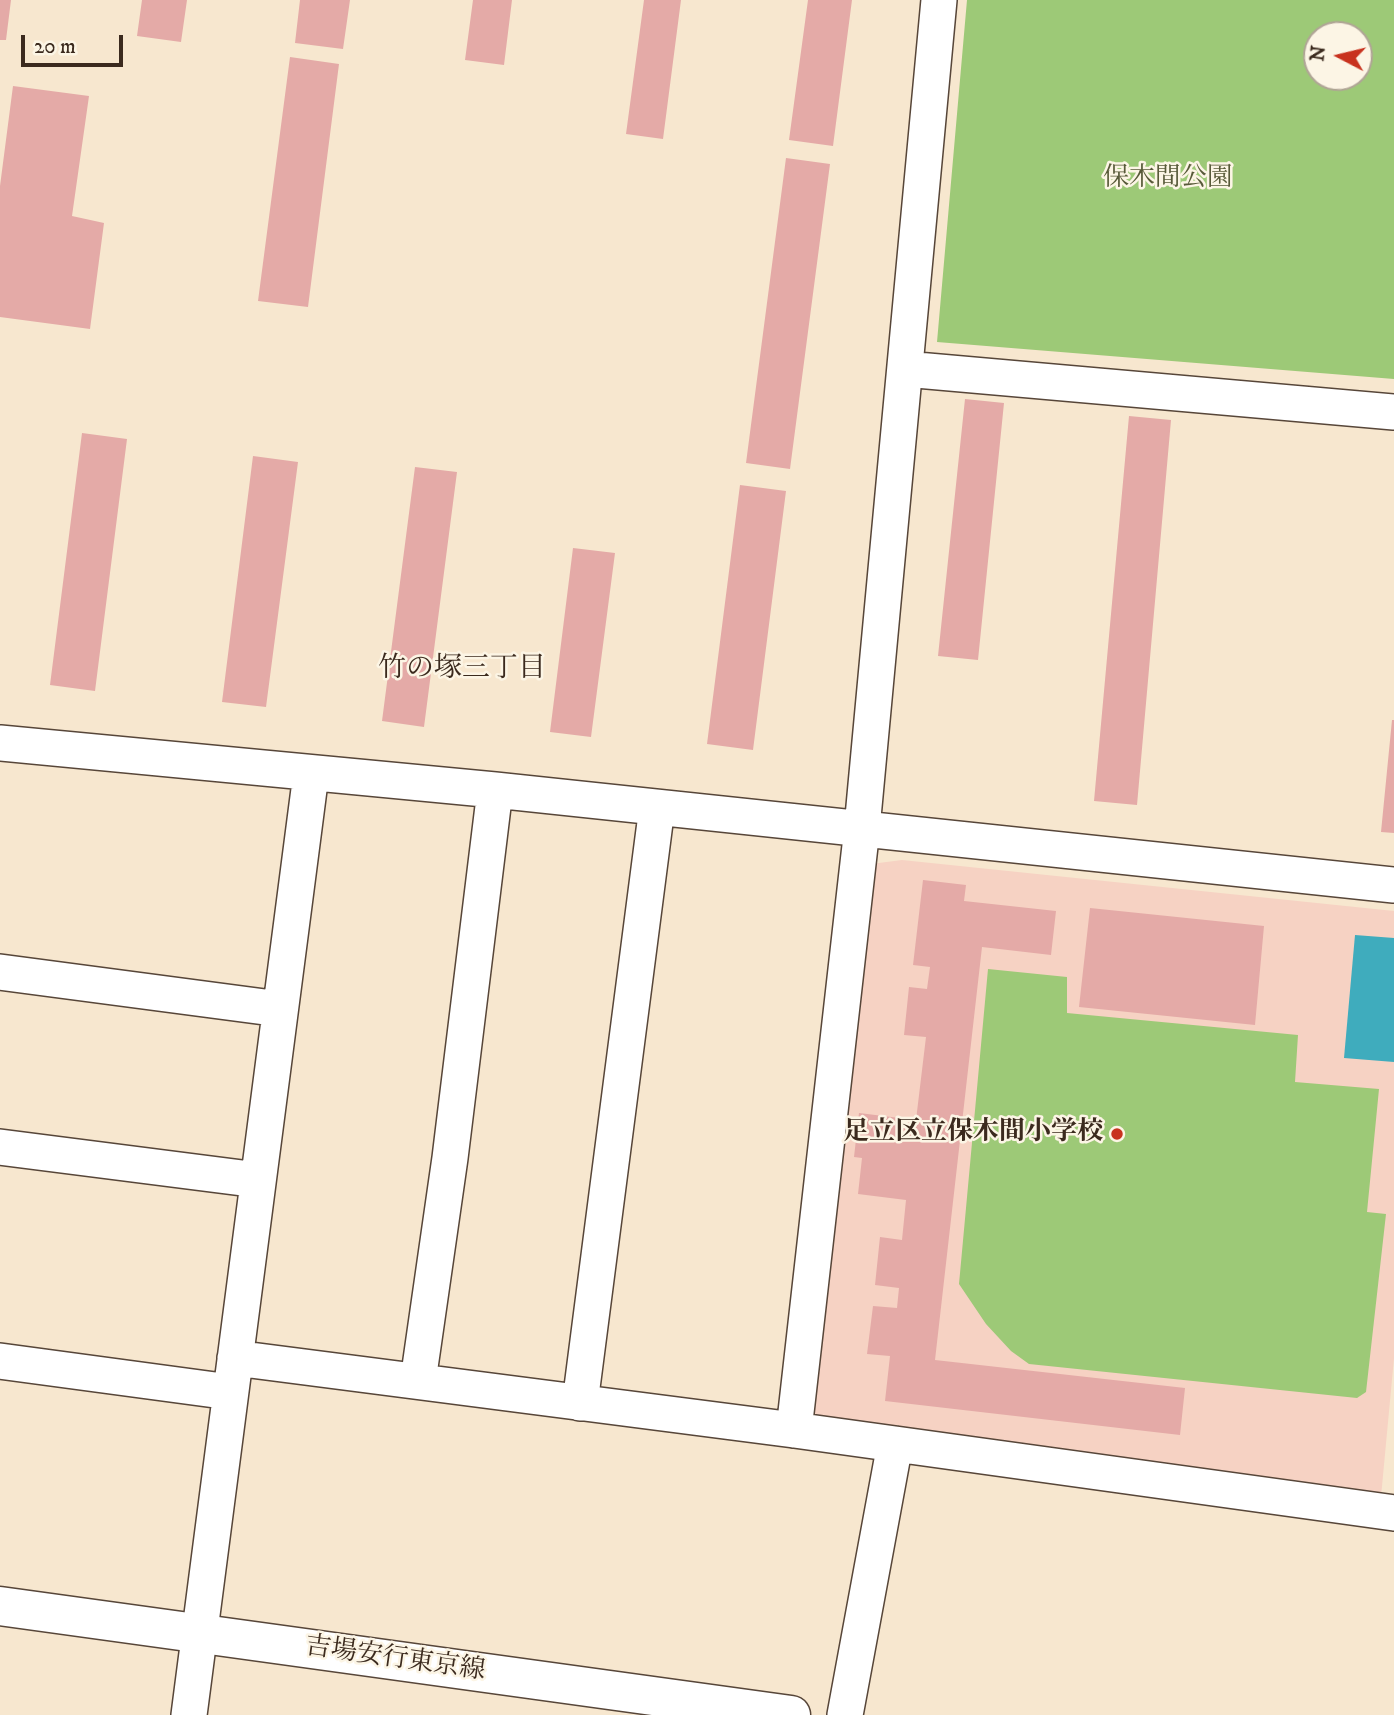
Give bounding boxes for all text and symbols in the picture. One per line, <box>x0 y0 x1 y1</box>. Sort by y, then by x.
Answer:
scale bar <box>24 21 126 65</box>
north arrow <box>1303 21 1373 91</box>
text: 20 m <box>34 34 76 60</box>
text: N <box>1306 44 1331 63</box>
park label: 保木間公園 <box>1103 164 1233 196</box>
district label: 竹の塚三丁目 <box>378 653 546 687</box>
place label: 足立区立保木間小学校 <box>843 1118 1103 1150</box>
marker: 足立区立保木間小学校 <box>1109 1126 1125 1142</box>
street label: 吉場安行東京線 <box>303 1632 487 1688</box>

